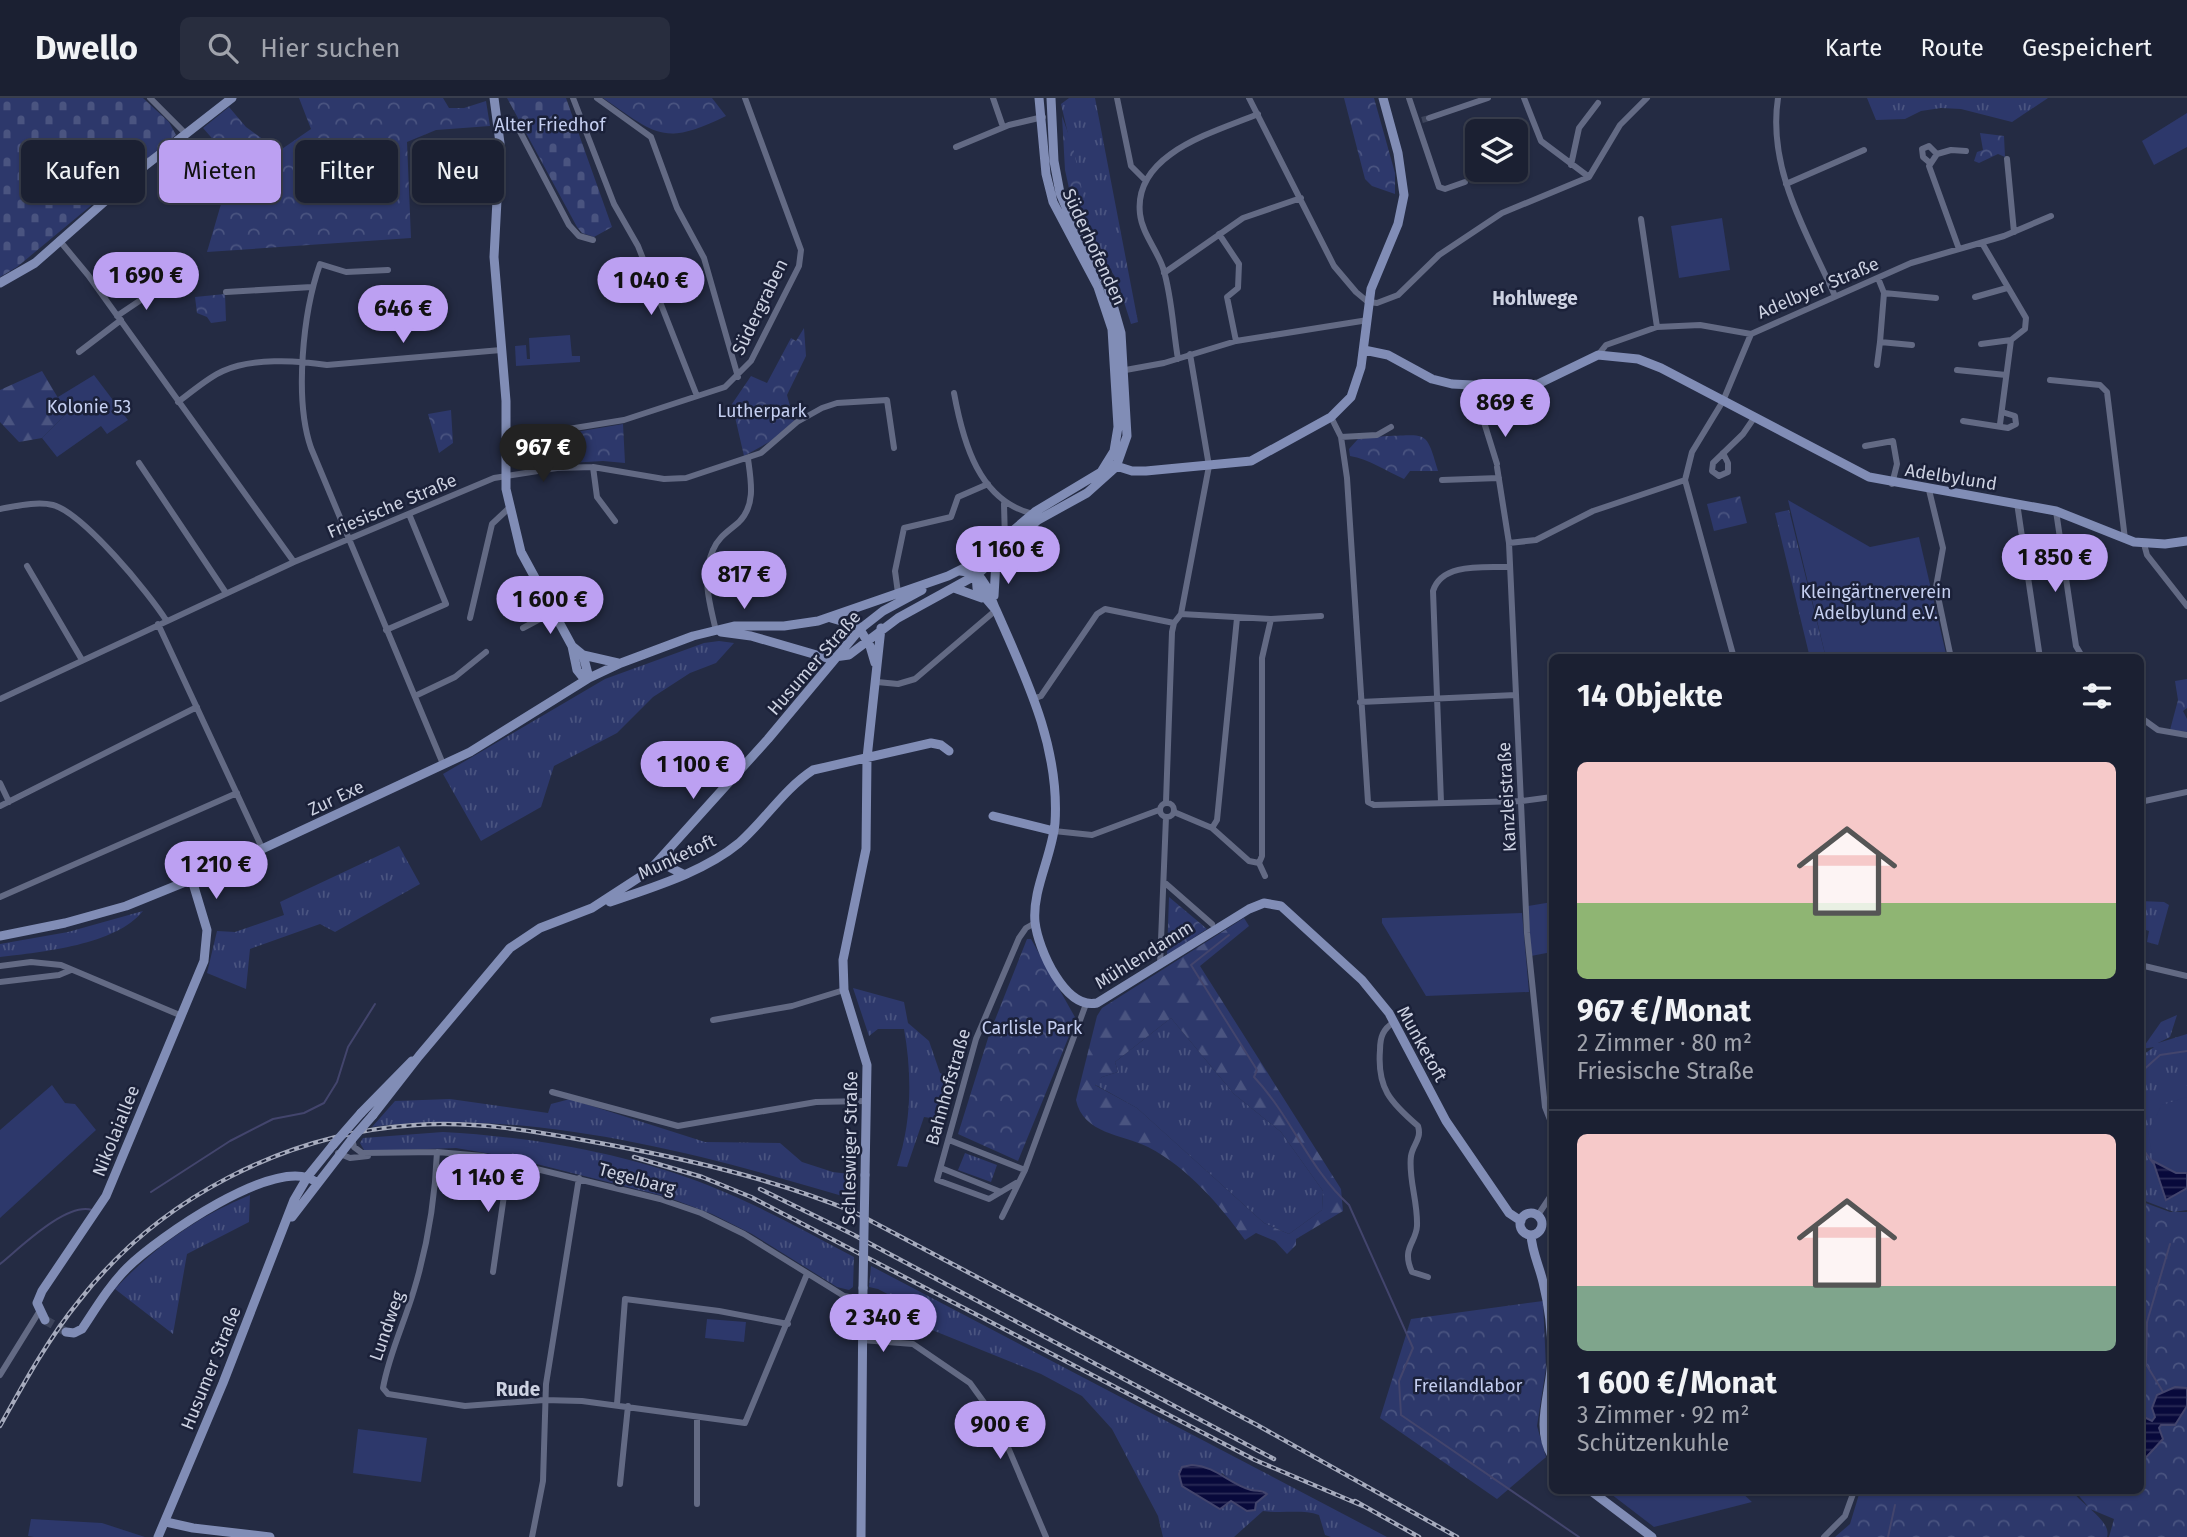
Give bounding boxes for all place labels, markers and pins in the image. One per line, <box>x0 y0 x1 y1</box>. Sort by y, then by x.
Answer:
pin: 1 690 € <box>81 252 211 312</box>
pin: 1 040 € <box>586 258 716 317</box>
pin: 646 € <box>354 286 452 345</box>
pin: 869 € <box>1456 380 1554 439</box>
pin: 967 € <box>494 424 592 484</box>
pin: 1 160 € <box>943 526 1073 586</box>
pin: 1 850 € <box>1990 534 2120 594</box>
pin: 817 € <box>695 552 793 611</box>
pin: 1 600 € <box>485 576 615 636</box>
pin: 1 100 € <box>628 742 758 801</box>
pin: 1 210 € <box>151 842 281 901</box>
pin: 1 140 € <box>423 1154 553 1214</box>
pin: 2 340 € <box>818 1294 948 1354</box>
pin: 900 € <box>951 1402 1049 1461</box>

